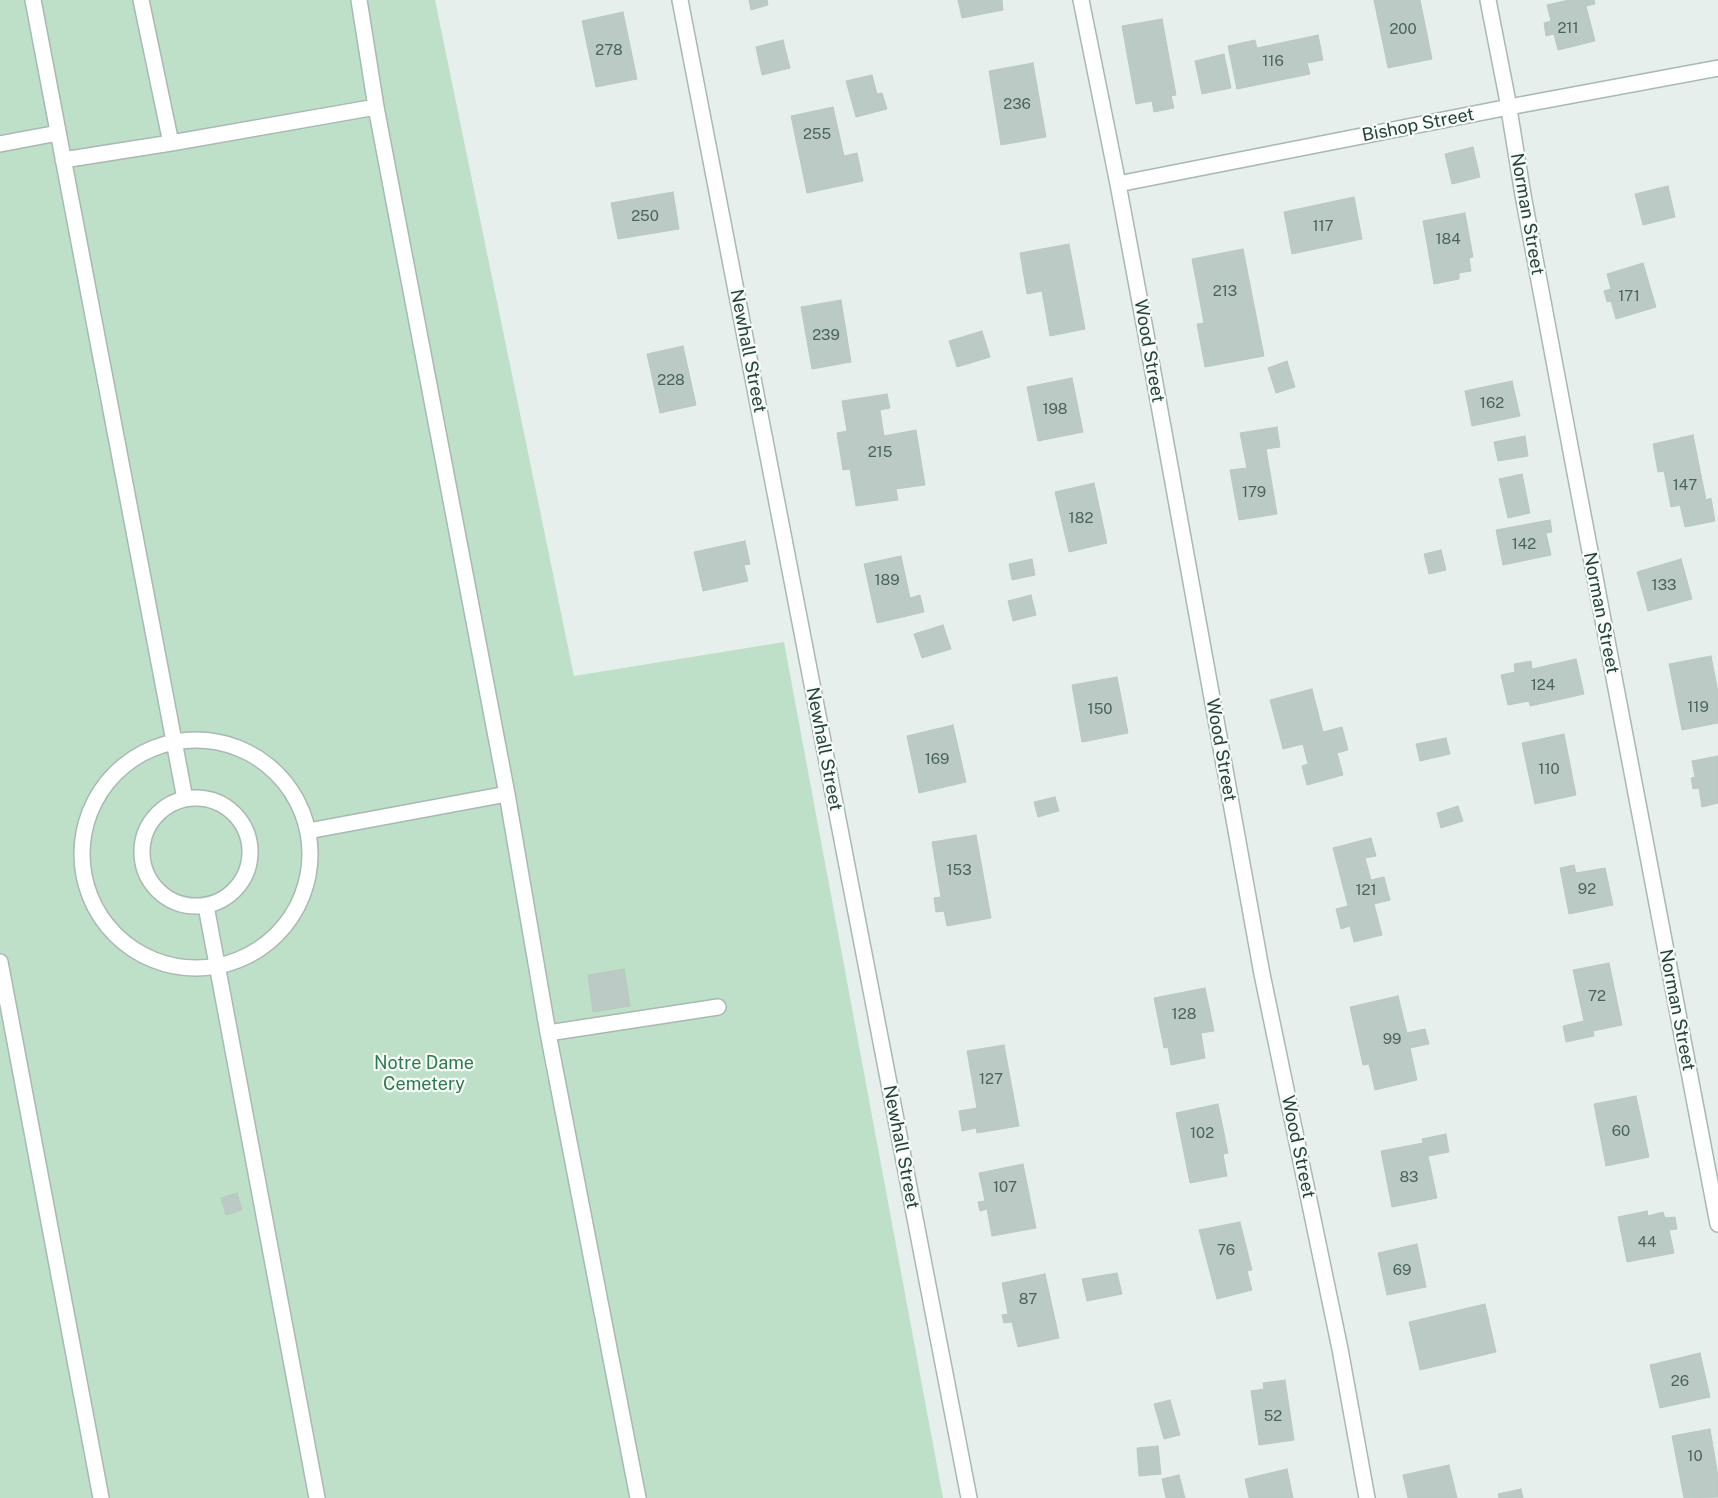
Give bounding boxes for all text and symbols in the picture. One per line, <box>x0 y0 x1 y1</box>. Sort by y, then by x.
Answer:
house number: 211 <box>1557 19 1579 37</box>
house number: 200 <box>1389 20 1417 38</box>
house number: 278 <box>595 41 623 59</box>
house number: 116 <box>1262 52 1284 70</box>
house number: 236 <box>1003 95 1031 113</box>
street label: Bishop Street <box>1360 104 1476 146</box>
house number: 255 <box>803 125 831 143</box>
street label: Norman Street <box>1506 151 1548 277</box>
house number: 250 <box>631 207 659 225</box>
house number: 117 <box>1312 217 1334 235</box>
house number: 184 <box>1435 230 1461 248</box>
house number: 213 <box>1213 282 1237 300</box>
street label: Newhall Street <box>725 287 771 415</box>
house number: 171 <box>1618 287 1640 305</box>
street label: Wood Street <box>1129 298 1169 404</box>
house number: 239 <box>812 326 840 344</box>
house number: 228 <box>657 371 685 389</box>
house number: 162 <box>1480 394 1504 412</box>
house number: 198 <box>1042 400 1068 418</box>
house number: 215 <box>868 443 892 461</box>
house number: 147 <box>1673 476 1697 494</box>
house number: 179 <box>1242 483 1266 501</box>
house number: 182 <box>1069 509 1093 527</box>
house number: 142 <box>1512 535 1536 553</box>
street label: Norman Street <box>1579 550 1623 676</box>
house number: 189 <box>874 571 900 589</box>
house number: 133 <box>1652 576 1676 594</box>
house number: 124 <box>1531 676 1555 694</box>
street label: Newhall Street <box>801 685 847 813</box>
street label: Wood Street <box>1201 697 1241 803</box>
house number: 119 <box>1687 698 1709 716</box>
house number: 150 <box>1088 700 1112 718</box>
house number: 169 <box>925 750 949 768</box>
house number: 110 <box>1538 760 1560 778</box>
house number: 153 <box>946 861 972 879</box>
house number: 92 <box>1578 880 1596 898</box>
house number: 121 <box>1355 881 1377 899</box>
street label: Norman Street <box>1655 947 1699 1073</box>
house number: 72 <box>1588 987 1606 1005</box>
house number: 128 <box>1172 1005 1196 1023</box>
house number: 99 <box>1383 1030 1401 1048</box>
park label: Notre Dame Cemetery <box>374 1052 474 1094</box>
house number: 127 <box>979 1070 1003 1088</box>
street label: Newhall Street <box>878 1083 924 1211</box>
street label: Wood Street <box>1277 1094 1319 1200</box>
house number: 60 <box>1612 1122 1630 1140</box>
house number: 102 <box>1190 1124 1214 1142</box>
house number: 83 <box>1399 1168 1419 1186</box>
house number: 107 <box>993 1178 1017 1196</box>
house number: 44 <box>1638 1233 1656 1251</box>
house number: 76 <box>1217 1241 1235 1259</box>
house number: 69 <box>1393 1261 1411 1279</box>
house number: 87 <box>1019 1290 1037 1308</box>
house number: 26 <box>1671 1372 1689 1390</box>
house number: 52 <box>1264 1407 1282 1425</box>
house number: 10 <box>1687 1447 1703 1465</box>

